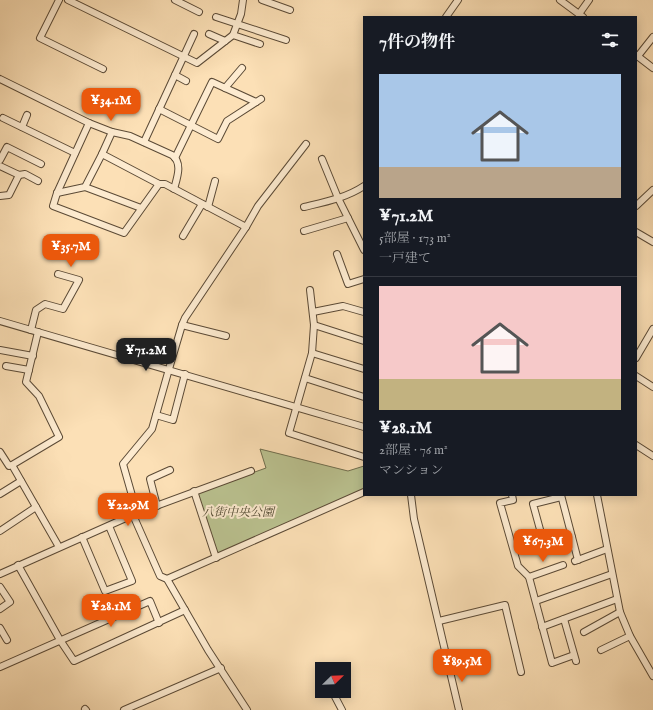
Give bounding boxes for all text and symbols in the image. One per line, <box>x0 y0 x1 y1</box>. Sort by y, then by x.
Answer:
icon: filters <box>599 29 621 51</box>
text: 7件の物件 <box>379 32 455 53</box>
pin: ¥34.1M <box>78 88 144 122</box>
text: ¥34.1M <box>91 92 131 109</box>
icon: home <box>464 100 536 172</box>
text: ¥71.2M <box>379 206 433 227</box>
text: 5部屋 · 173 m² <box>379 230 451 247</box>
pin: ¥35.7M <box>38 234 104 268</box>
text: ¥35.7M <box>51 238 91 255</box>
text: 一戸建て <box>379 250 431 267</box>
icon: home <box>464 312 536 384</box>
pin: ¥71.2M <box>113 338 179 372</box>
text: ¥71.2M <box>125 342 167 359</box>
text: ¥28.1M <box>379 418 432 439</box>
text: 2部屋 · 76 m² <box>379 442 448 459</box>
text: マンション <box>379 462 443 479</box>
pin: ¥22.9M <box>95 493 161 527</box>
text: ¥22.9M <box>107 497 149 514</box>
park label: 八街中央公園 <box>202 505 276 520</box>
pin: ¥67.3M <box>510 529 576 563</box>
text: ¥67.3M <box>523 533 563 550</box>
pin: ¥28.1M <box>78 594 144 628</box>
text: ¥28.1M <box>91 598 131 615</box>
pin: ¥89.5M <box>429 649 495 683</box>
text: ¥89.5M <box>442 653 482 670</box>
north arrow <box>315 662 351 698</box>
map controls <box>315 662 351 698</box>

